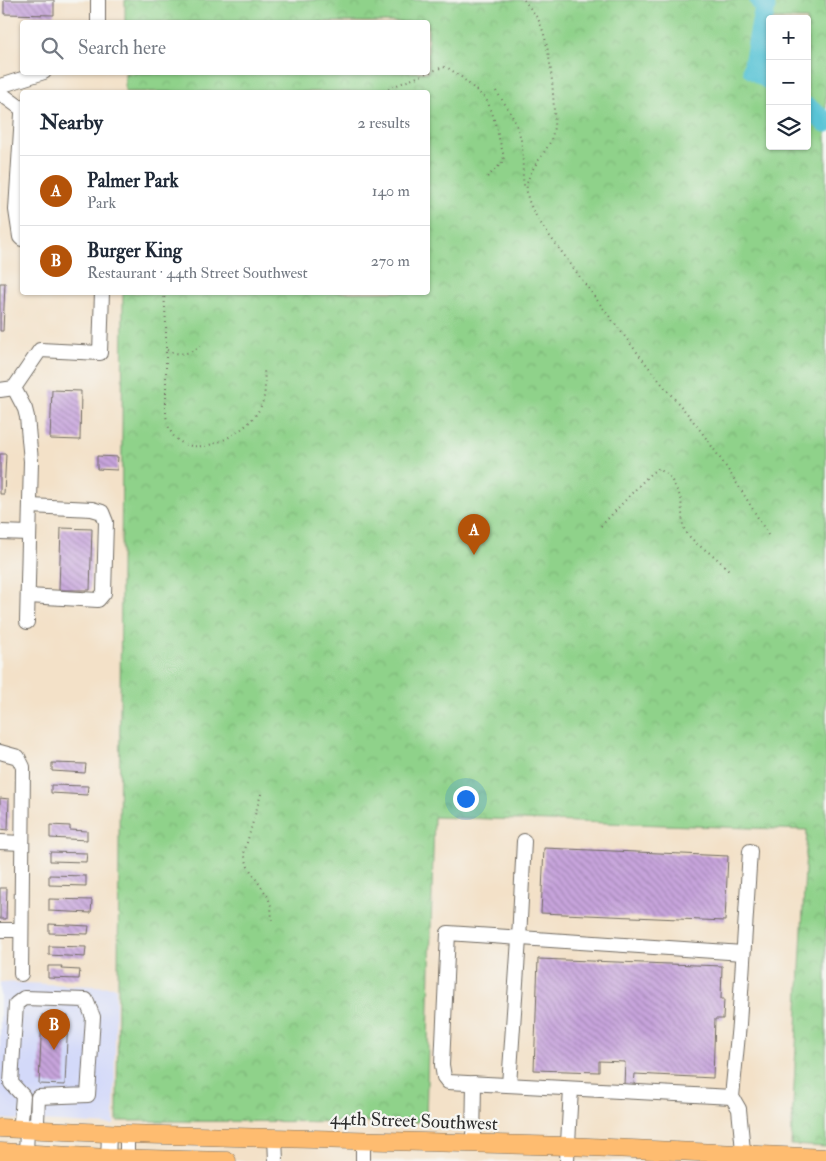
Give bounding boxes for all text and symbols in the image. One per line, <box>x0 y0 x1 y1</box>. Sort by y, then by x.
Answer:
map controls <box>766 15 811 150</box>
button: + <box>766 15 811 60</box>
search box <box>20 20 430 75</box>
icon: search <box>38 34 66 62</box>
text: Search here <box>78 36 166 60</box>
button: − <box>766 60 811 105</box>
button: layers <box>766 105 811 150</box>
text: Nearby <box>40 109 103 136</box>
text: 2 results <box>357 113 410 133</box>
text: Palmer Park <box>87 169 179 193</box>
text: A <box>51 181 61 201</box>
text: 140 m <box>372 181 410 201</box>
text: Park <box>87 193 116 213</box>
text: Burger King <box>87 239 182 263</box>
text: B <box>51 251 61 271</box>
text: 270 m <box>371 251 410 271</box>
text: Restaurant · 44th Street Southwest <box>87 263 308 283</box>
pin: A <box>458 514 490 555</box>
your location <box>453 786 479 812</box>
pin: B <box>38 1009 70 1050</box>
street label: 44th Street Southwest <box>330 1106 498 1136</box>

